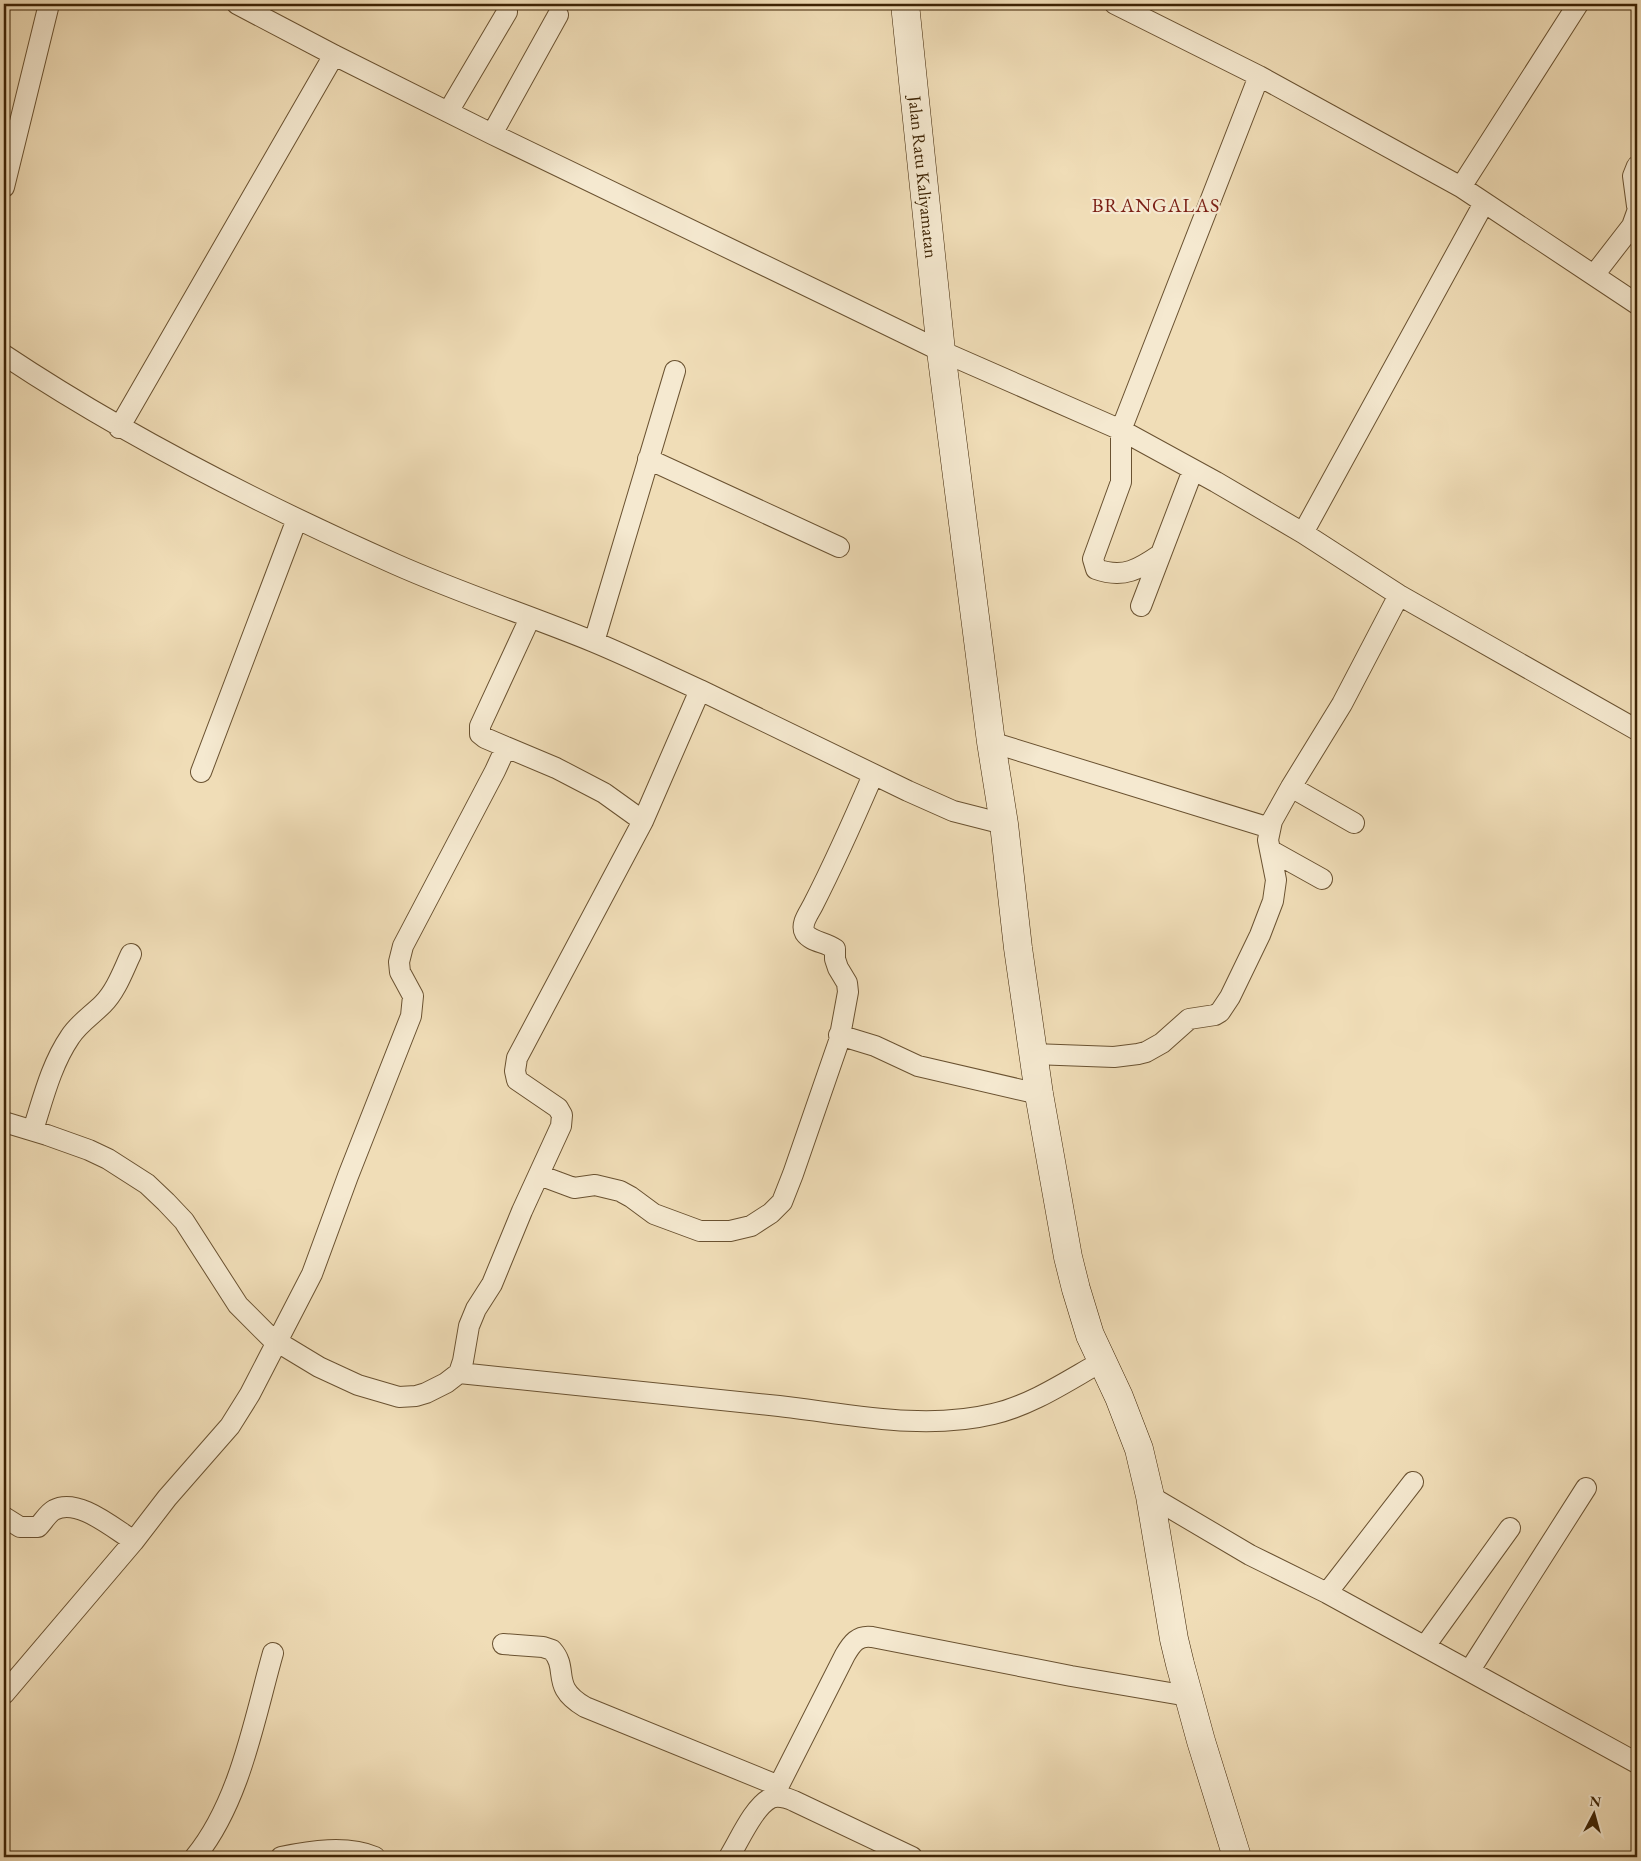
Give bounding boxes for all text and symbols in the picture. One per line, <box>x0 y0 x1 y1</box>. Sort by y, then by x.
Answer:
street label: Jalan Ratu Kaliyamatan <box>903 93 943 260</box>
district label: BRANGALAS <box>1092 192 1220 218</box>
north arrow <box>1568 1788 1618 1838</box>
text: N <box>1589 1792 1603 1811</box>

